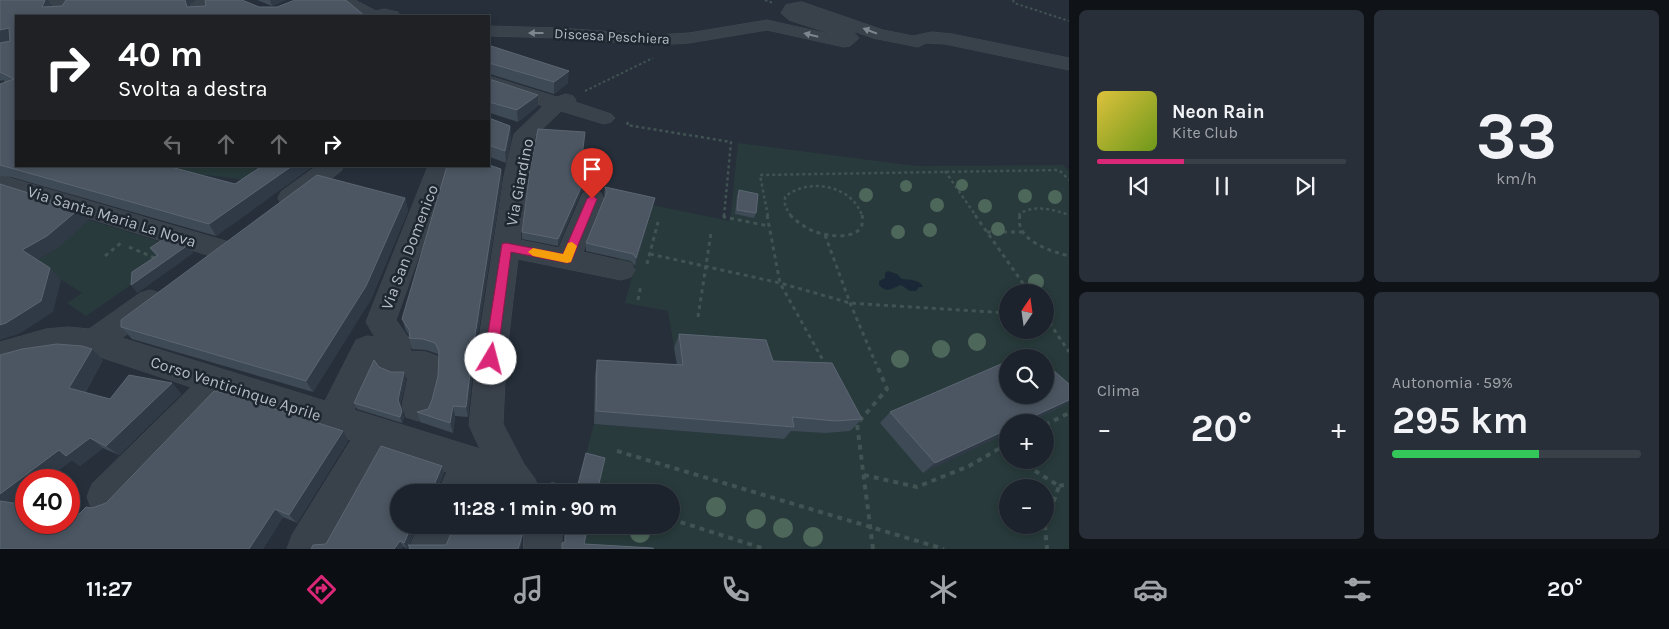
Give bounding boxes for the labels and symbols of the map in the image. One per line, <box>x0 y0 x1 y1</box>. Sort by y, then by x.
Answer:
street label: Discesa Peschiera <box>554 25 670 48</box>
one-way arrow <box>862 27 877 35</box>
one-way arrow <box>528 29 544 37</box>
one-way arrow <box>803 31 818 39</box>
street label: Via Giardino <box>502 137 537 227</box>
pin <box>571 148 613 199</box>
street label: Via Santa Maria La Nova <box>25 182 198 251</box>
street label: Via San Domenico <box>377 182 442 312</box>
north arrow <box>999 284 1054 339</box>
position arrow <box>464 332 516 384</box>
street label: Corso Venticinque Aprile <box>148 352 323 425</box>
speed limit sign: 40 <box>15 469 80 534</box>

